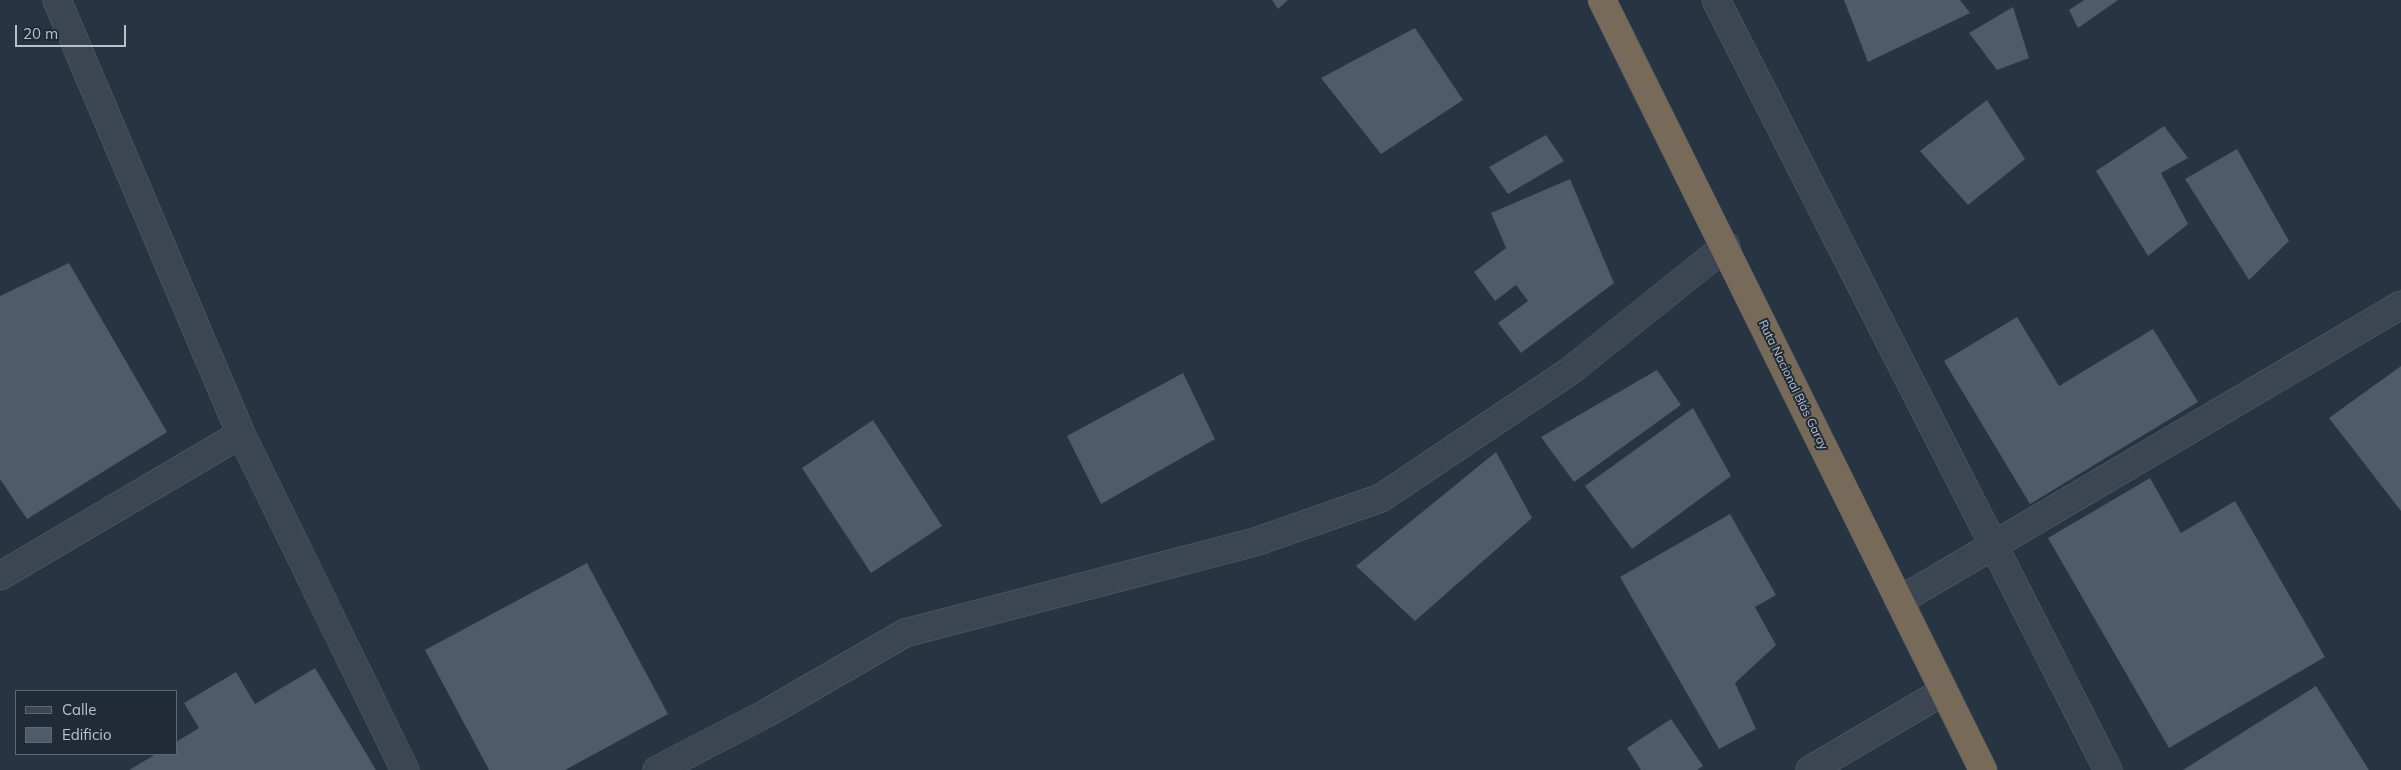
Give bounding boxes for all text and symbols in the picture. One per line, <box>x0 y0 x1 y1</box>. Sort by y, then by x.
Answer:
scale bar <box>18 15 129 47</box>
text: 20 m <box>23 24 58 43</box>
street label: Ruta Nacional Blás Garay <box>1755 318 1831 452</box>
legend <box>15 690 178 755</box>
text: Calle <box>62 700 96 719</box>
text: Edificio <box>62 725 112 744</box>

